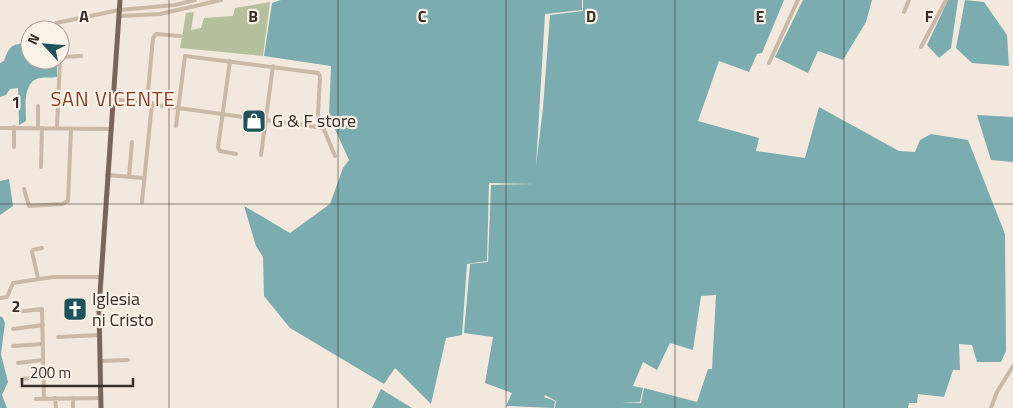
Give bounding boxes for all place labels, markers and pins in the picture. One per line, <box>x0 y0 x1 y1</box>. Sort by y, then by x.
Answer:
place label: G & F store <box>272 107 356 134</box>
shop icon: G & F store <box>241 108 267 134</box>
place label: Iglesia ni Cristo <box>92 285 154 333</box>
church icon: Iglesia ni Cristo <box>62 296 88 322</box>

